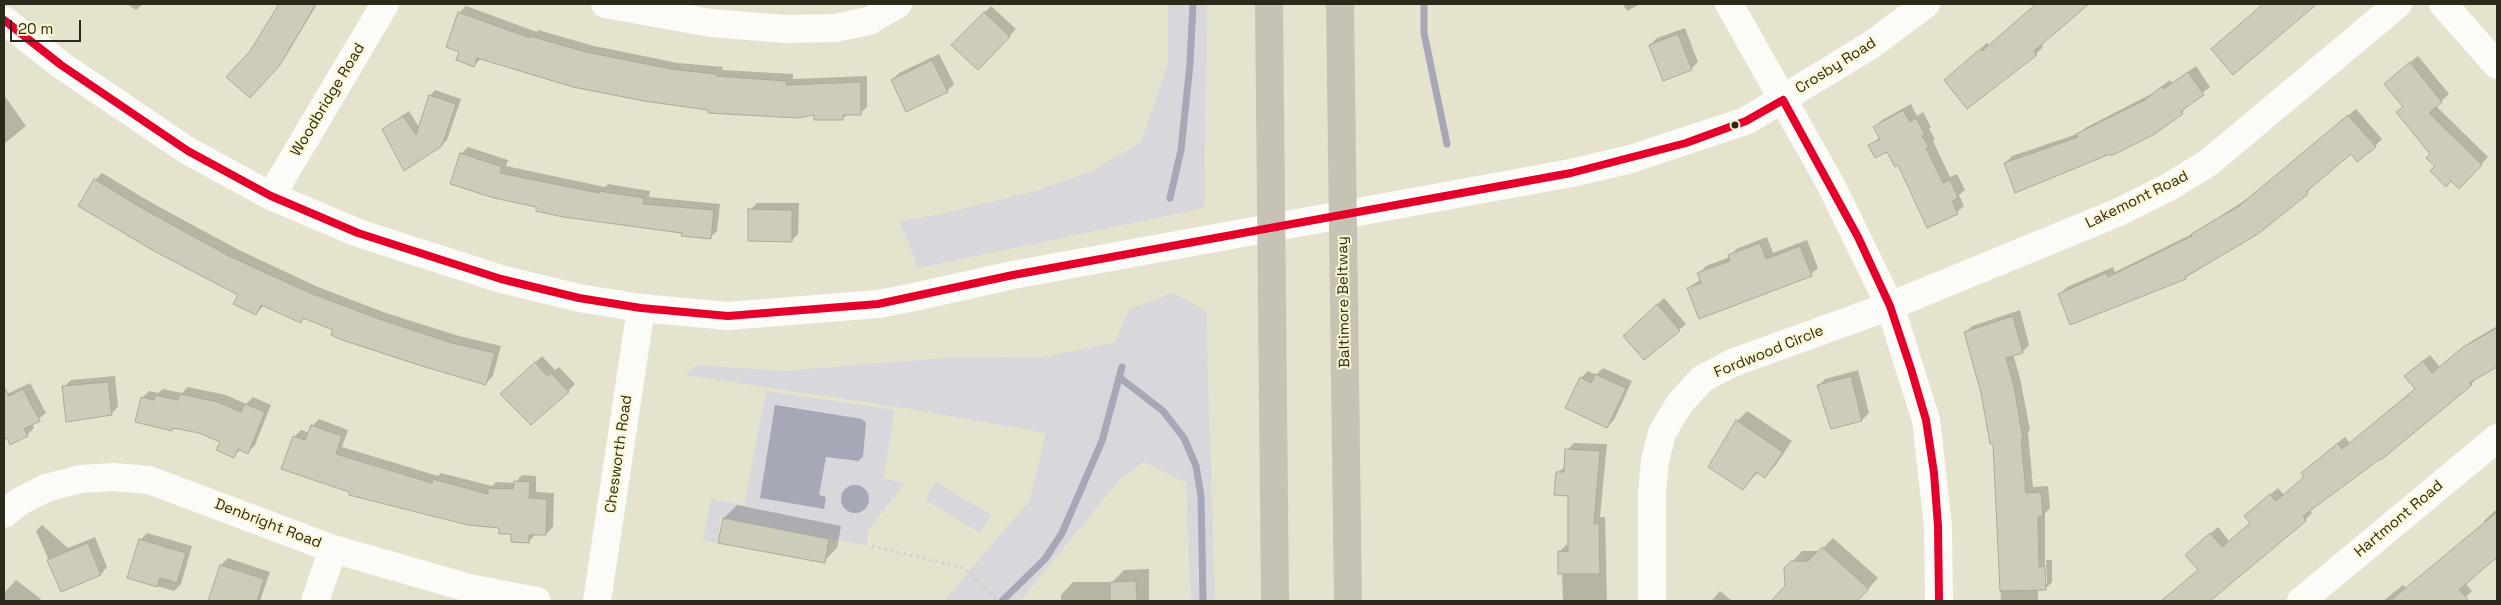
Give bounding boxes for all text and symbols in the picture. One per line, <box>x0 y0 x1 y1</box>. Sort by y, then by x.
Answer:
scale bar <box>12 10 84 42</box>
text: 20 m <box>18 19 53 38</box>
street label: Crosby Road <box>1792 34 1880 98</box>
street label: Woodbridge Road <box>287 40 369 160</box>
unlabelled marker <box>1730 120 1740 130</box>
street label: Lakemont Road <box>2083 167 2191 233</box>
street label: Baltimore Beltway <box>1334 236 1354 368</box>
street label: Fordwood Circle <box>1712 322 1826 382</box>
street label: Chesworth Road <box>602 394 636 514</box>
street label: Hartmont Road <box>2351 477 2447 561</box>
street label: Denbright Road <box>212 495 324 553</box>

